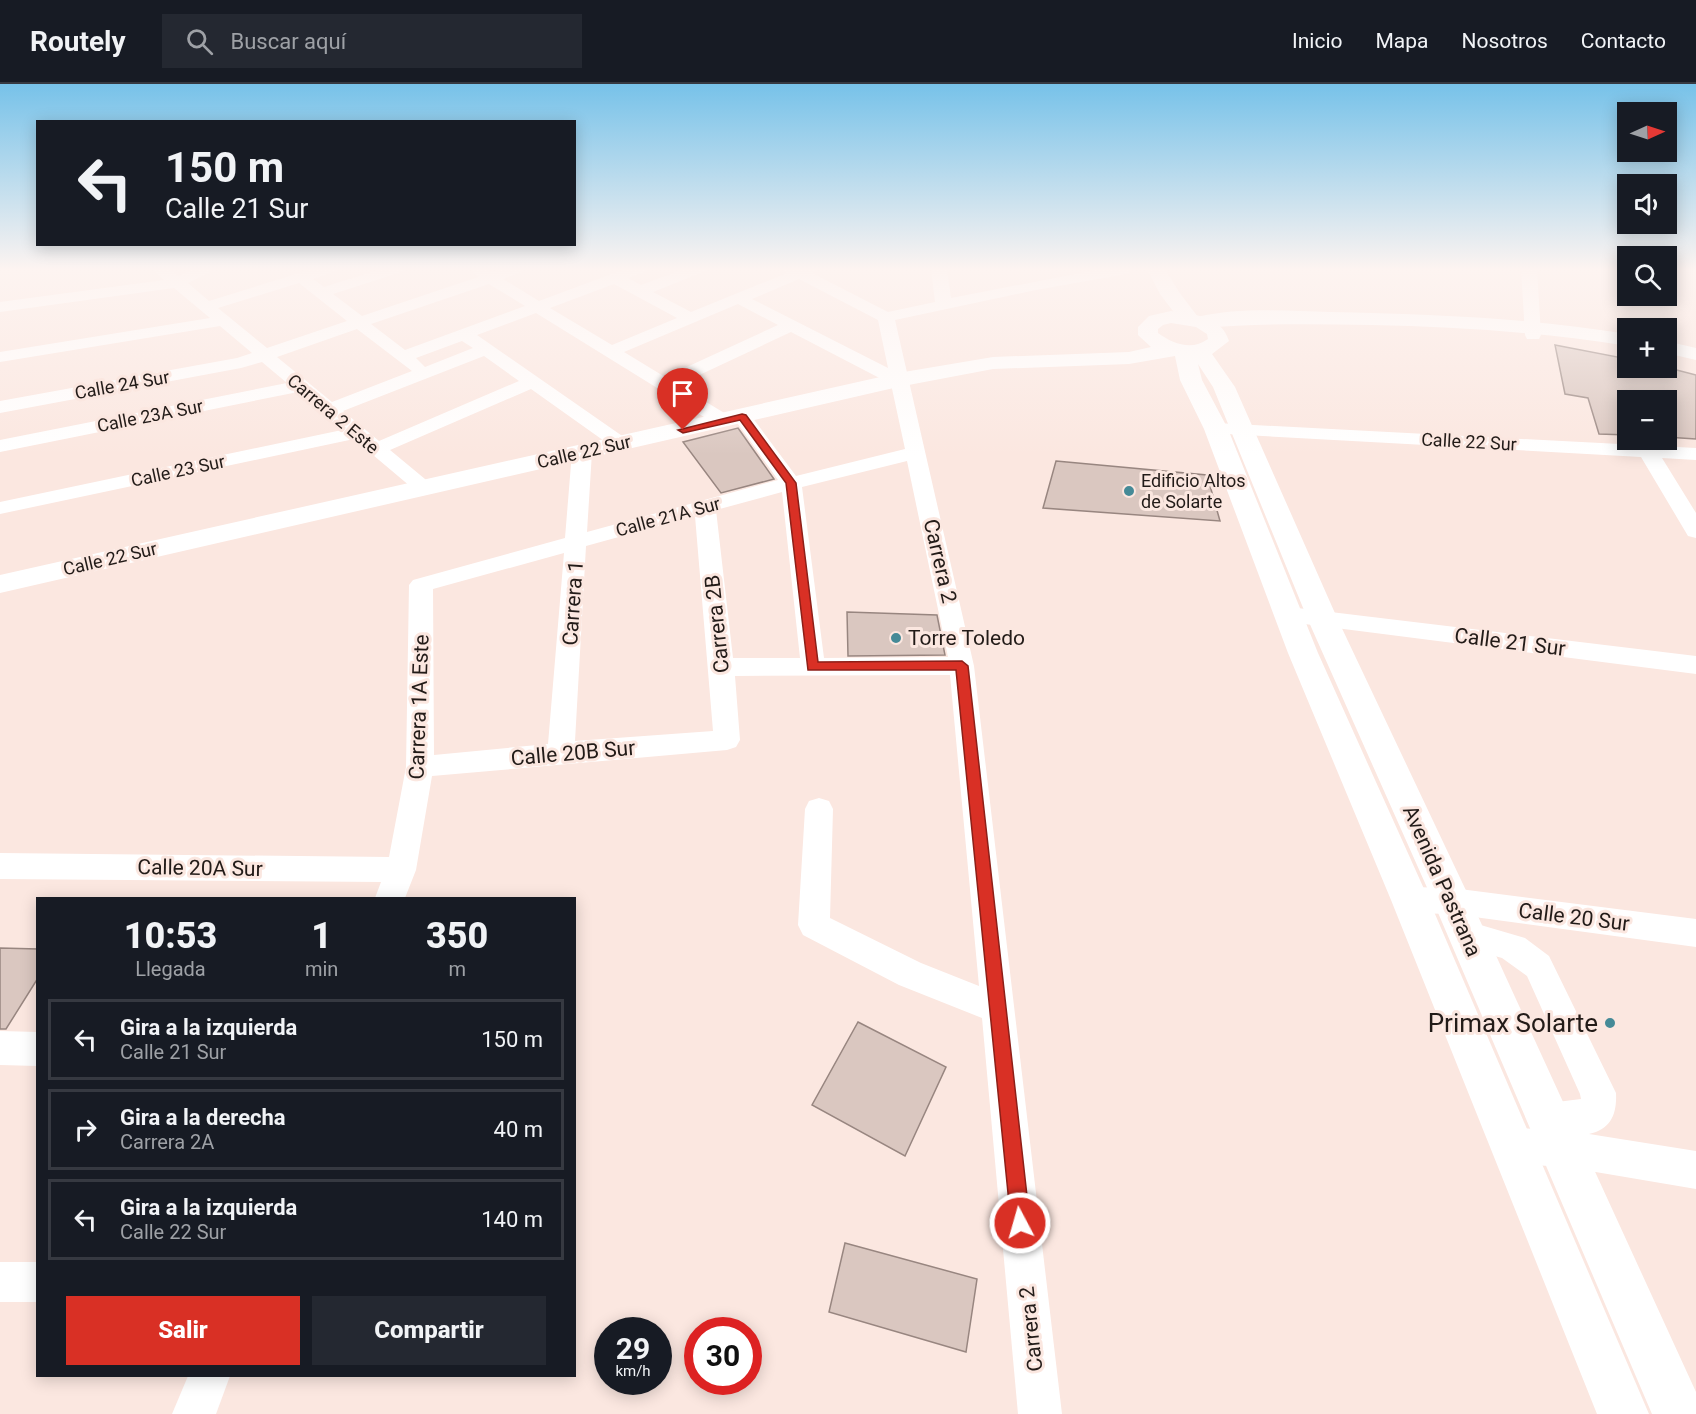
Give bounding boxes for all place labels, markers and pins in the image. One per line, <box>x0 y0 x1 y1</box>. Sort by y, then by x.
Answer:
pin <box>657 368 708 430</box>
place label: Edificio Altos de Solarte <box>1141 470 1245 512</box>
marker: Edificio Altos de Solarte <box>1122 484 1136 498</box>
place label: Torre Toledo <box>908 626 1025 650</box>
marker: Torre Toledo <box>889 631 903 645</box>
place label: Primax Solarte <box>1428 1008 1598 1038</box>
marker: Primax Solarte <box>1603 1016 1617 1030</box>

